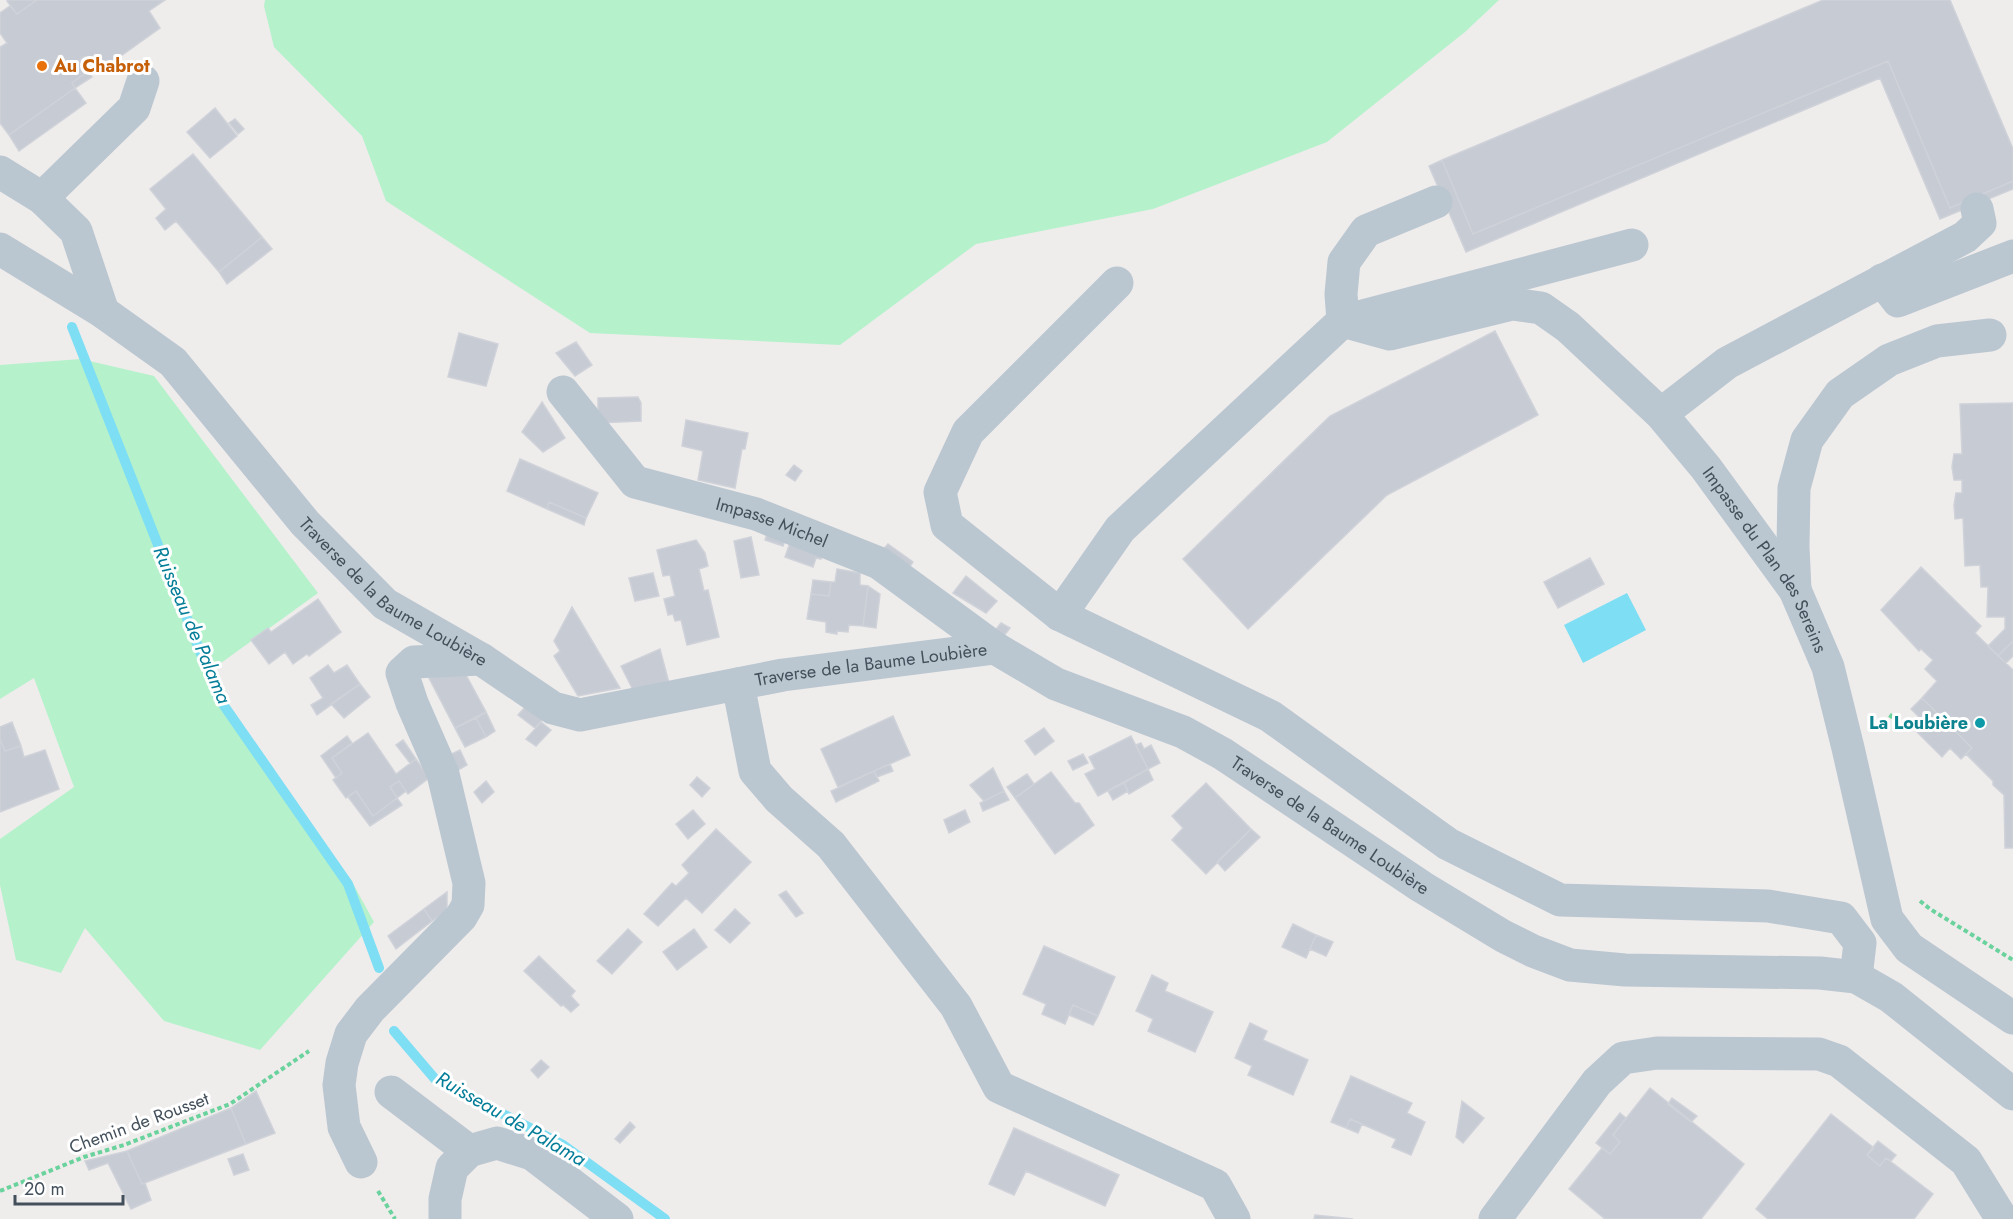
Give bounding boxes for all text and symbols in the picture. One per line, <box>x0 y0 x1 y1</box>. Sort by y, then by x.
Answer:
place label: Au Chabrot <box>53 53 150 79</box>
marker: Au Chabrot <box>35 59 49 73</box>
street label: Impasse du Plan des Sereins <box>1696 461 1833 657</box>
street label: Impasse Michel <box>713 491 832 554</box>
street label: Traverse de la Baume Loubière <box>293 512 493 673</box>
water label: Ruisseau de Palama <box>146 542 238 708</box>
street label: Traverse de la Baume Loubière <box>753 636 989 693</box>
place label: La Loubière <box>1869 710 1968 736</box>
marker: La Loubière <box>1973 716 1987 730</box>
street label: Traverse de la Baume Loubière <box>1226 750 1434 901</box>
water label: Ruisseau de Palama <box>431 1064 591 1174</box>
street label: Chemin de Rousset <box>65 1085 213 1160</box>
scale bar <box>15 1168 123 1206</box>
text: 20 m <box>24 1176 64 1202</box>

